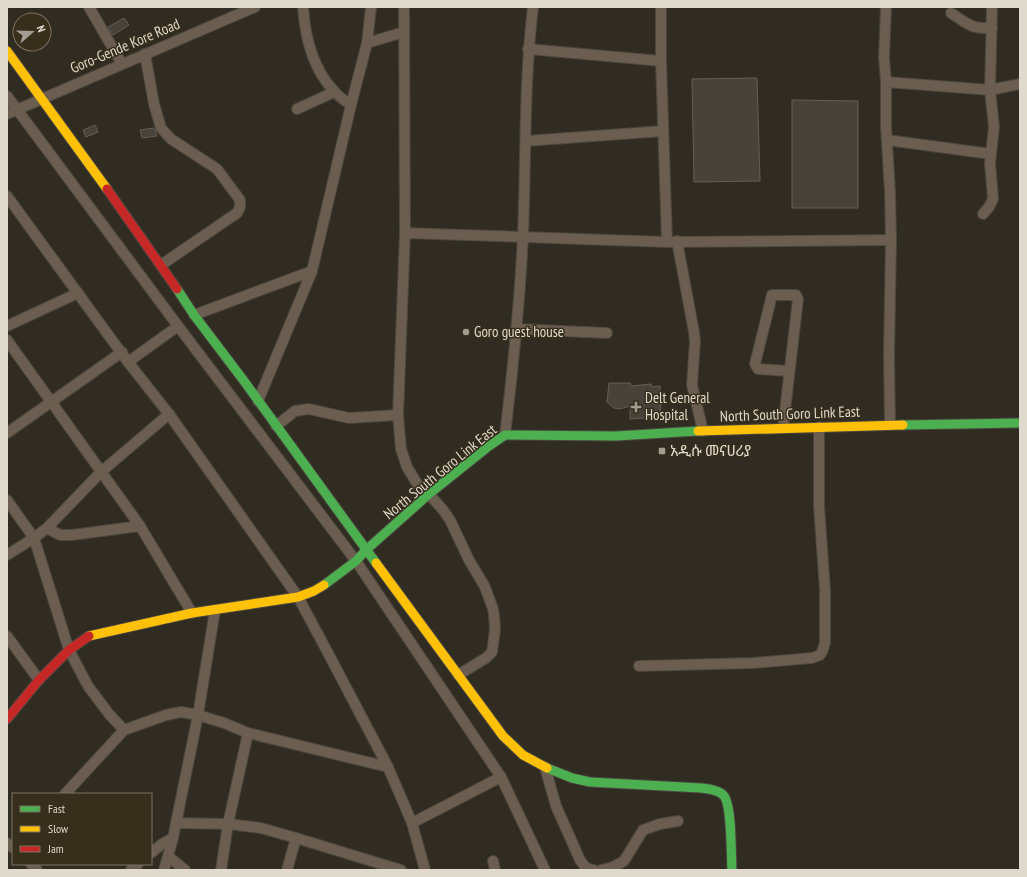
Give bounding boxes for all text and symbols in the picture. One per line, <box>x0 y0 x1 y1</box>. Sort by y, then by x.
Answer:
north arrow <box>12 12 52 52</box>
street label: Goro-Gende Kore Road <box>67 14 182 77</box>
text: N <box>34 23 49 34</box>
place label: Goro guest house <box>474 322 564 341</box>
marker: Goro guest house <box>461 327 471 337</box>
place label: Delt General Hospital <box>645 388 710 424</box>
marker: Delt General Hospital <box>630 401 642 413</box>
street label: North South Goro Link East <box>720 402 860 425</box>
street label: North South Goro Link East <box>379 420 500 523</box>
place label: አዲሱ መናሀሪያ <box>670 441 751 460</box>
marker: አዲሱ መናሀሪያ <box>657 446 667 456</box>
legend <box>12 793 152 865</box>
text: Fast <box>48 801 66 816</box>
text: Slow <box>48 821 69 836</box>
text: Jam <box>47 841 64 856</box>

